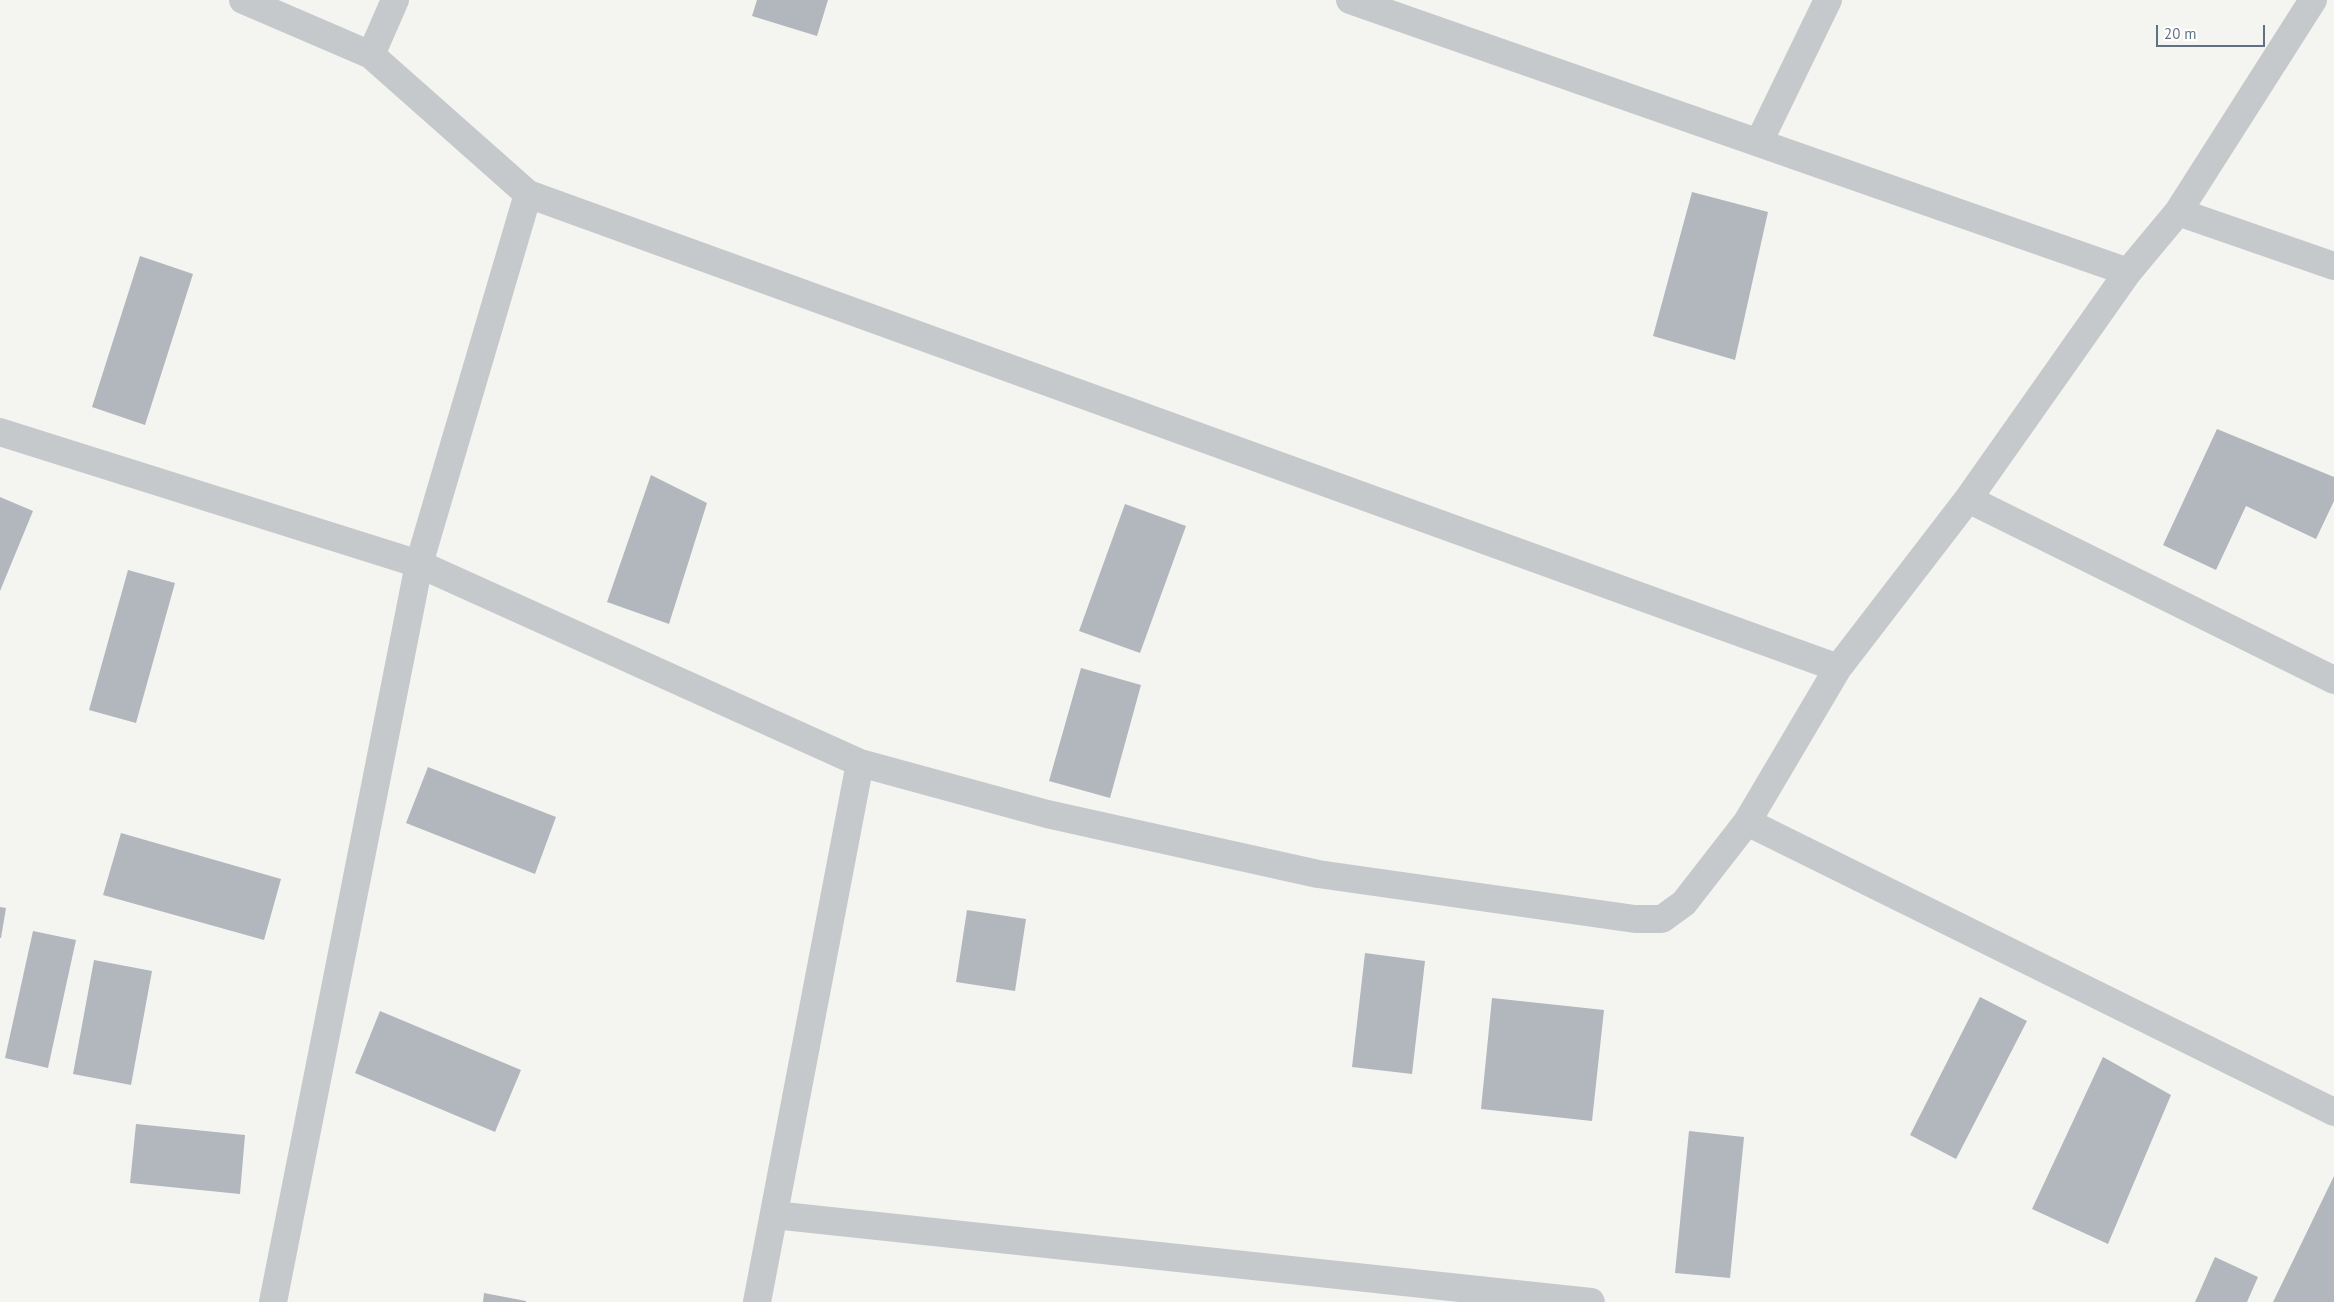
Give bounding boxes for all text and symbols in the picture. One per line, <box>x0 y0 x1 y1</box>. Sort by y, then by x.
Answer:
scale bar <box>2159 15 2268 47</box>
text: 20 m <box>2164 24 2197 43</box>

